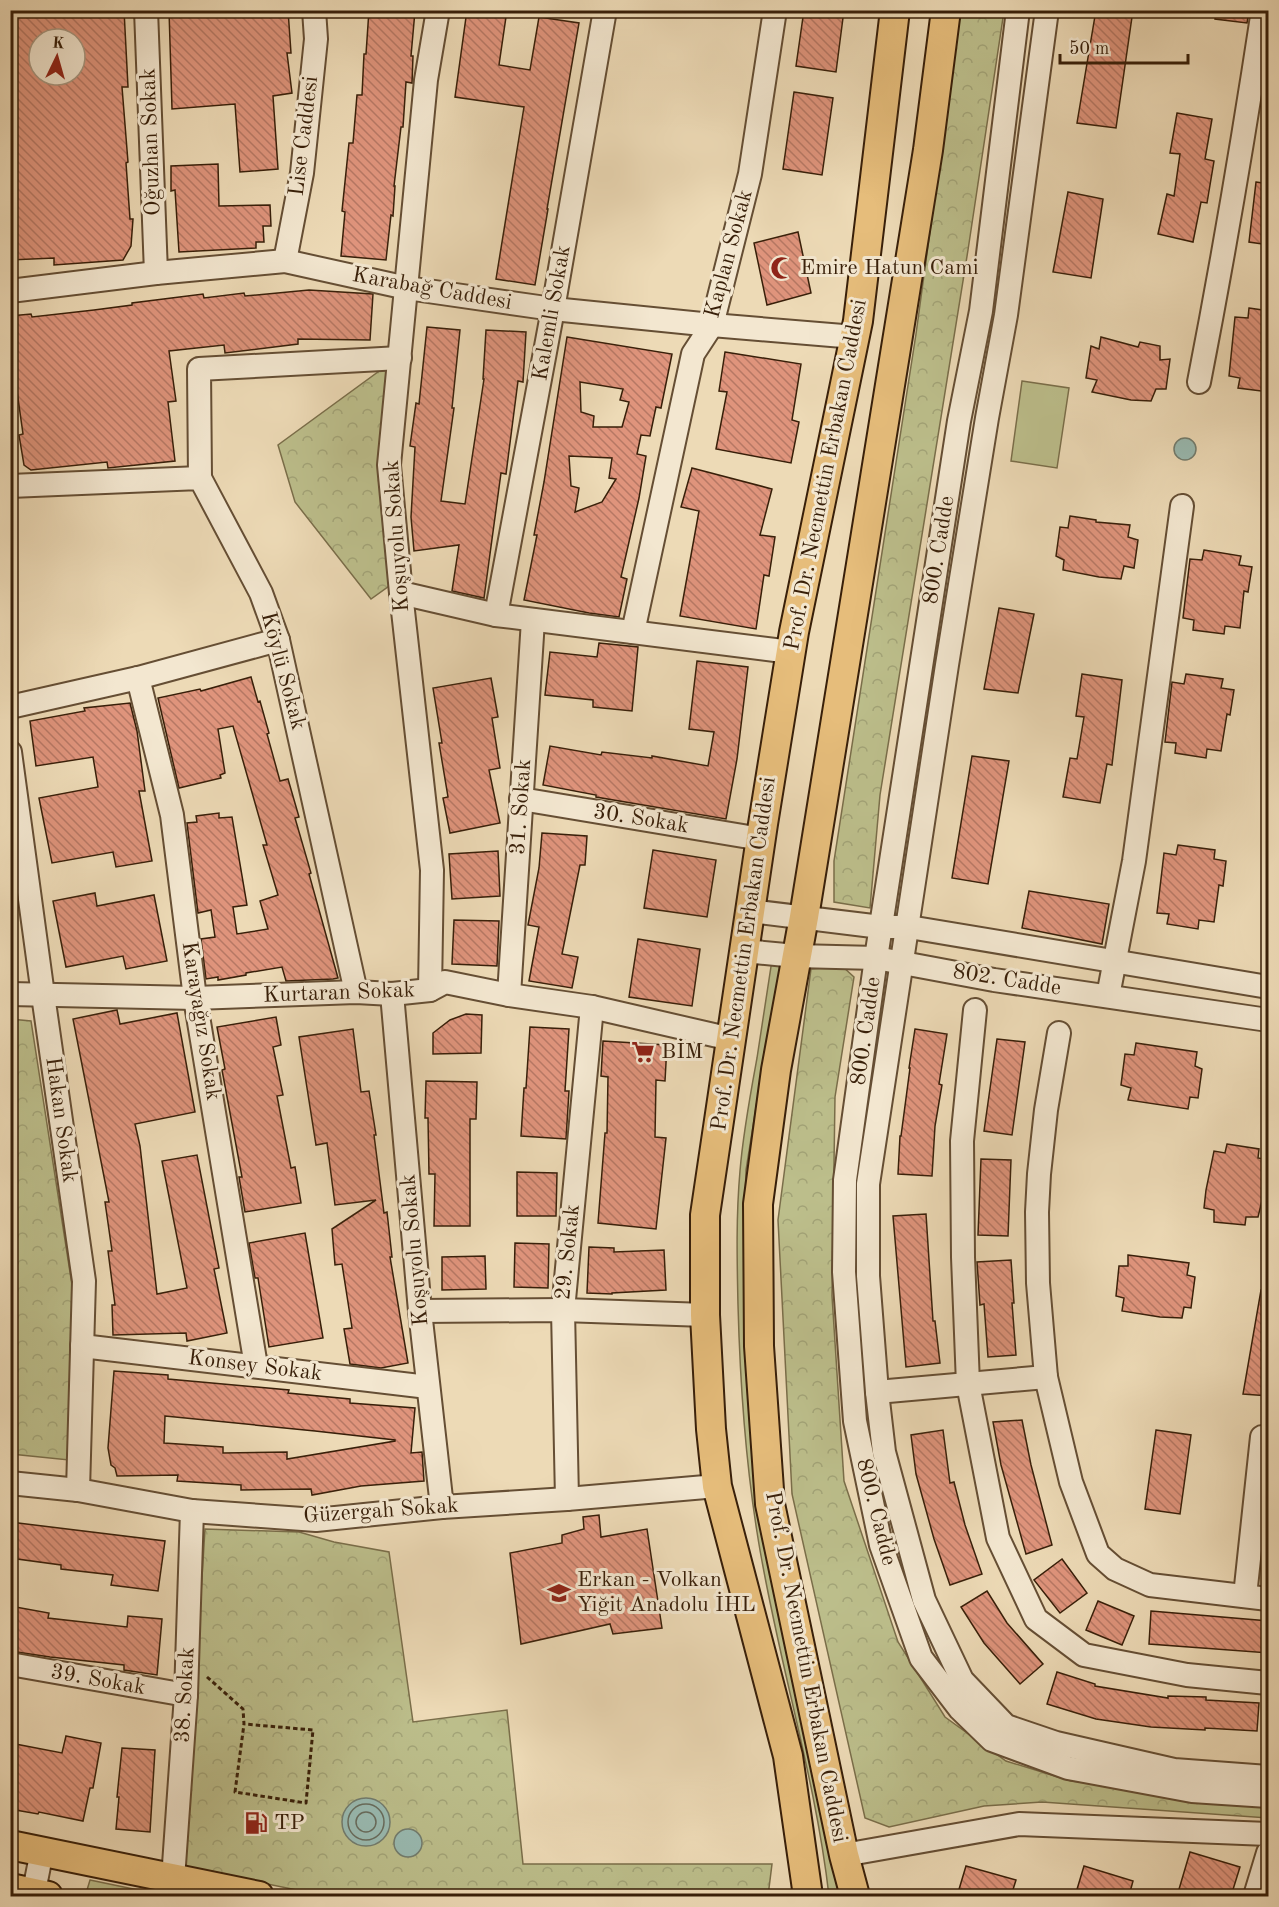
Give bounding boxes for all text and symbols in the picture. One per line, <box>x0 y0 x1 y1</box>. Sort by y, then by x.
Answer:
north arrow <box>27 27 87 87</box>
scale bar <box>1060 27 1188 65</box>
text: K <box>51 36 65 53</box>
text: 50 m <box>1069 40 1109 58</box>
street label: Oğuzhan Sokak <box>137 68 165 216</box>
street label: Lise Caddesi <box>286 75 322 197</box>
street label: Kaplan Sokak <box>701 187 757 321</box>
street label: Kalemli Sokak <box>529 243 575 383</box>
mosque icon: Emire Hatun Cami <box>769 255 795 281</box>
place label: Emire Hatun Cami <box>800 257 979 279</box>
street label: Karabağ Caddesi <box>350 264 514 314</box>
street label: Prof. Dr. Necmettin Erbakan Caddesi <box>781 297 871 653</box>
street label: Koşuyolu Sokak <box>381 459 413 613</box>
street label: 800. Cadde <box>920 494 958 606</box>
street label: Köylü Sokak <box>257 610 309 732</box>
street label: 31. Sokak <box>507 758 535 856</box>
street label: Prof. Dr. Necmettin Erbakan Caddesi <box>708 775 780 1133</box>
street label: 30. Sokak <box>592 801 690 837</box>
street label: Karayağız Sokak <box>178 940 224 1102</box>
street label: 802. Cadde <box>951 961 1063 999</box>
street label: 800. Cadde <box>848 975 884 1087</box>
street label: Kurtaran Sokak <box>263 979 415 1007</box>
place label: BİM <box>661 1038 703 1063</box>
supermarket icon: BİM <box>630 1039 656 1065</box>
street label: Hakan Sokak <box>41 1056 81 1184</box>
street label: Koşuyolu Sokak <box>397 1173 433 1327</box>
street label: 29. Sokak <box>552 1203 584 1301</box>
street label: Konsey Sokak <box>187 1347 323 1385</box>
street label: 800. Cadde <box>852 1456 900 1568</box>
street label: Prof. Dr. Necmettin Erbakan Caddesi <box>761 1489 851 1845</box>
street label: Güzergah Sokak <box>303 1495 459 1527</box>
place label: Erkan - Volkan Yiğit Anadolu İHL <box>577 1569 756 1616</box>
school or university icon: Erkan - Volkan Yiğit Anadolu İHL <box>546 1580 572 1606</box>
street label: 38. Sokak <box>171 1646 199 1744</box>
street label: 39. Sokak <box>49 1661 147 1699</box>
fuel station icon: TP <box>243 1810 269 1836</box>
place label: TP <box>274 1812 305 1834</box>

